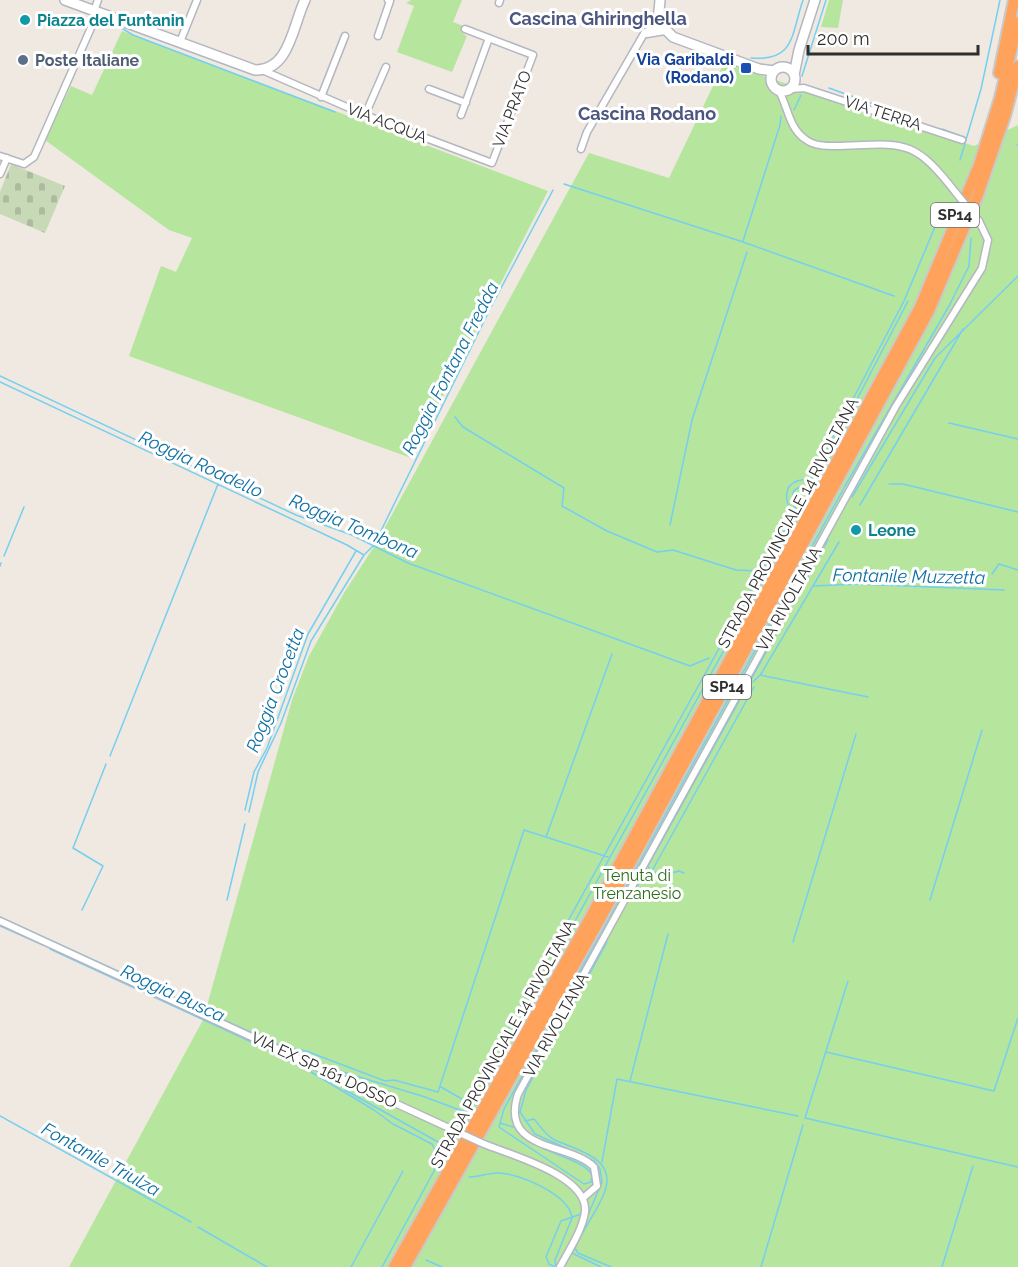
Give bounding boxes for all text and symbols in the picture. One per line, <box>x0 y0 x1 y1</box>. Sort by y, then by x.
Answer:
district label: Cascina Ghiringhella <box>509 8 687 29</box>
place label: Piazza del Funtanin <box>37 11 185 30</box>
marker: Piazza del Funtanin <box>18 13 32 27</box>
scale bar <box>808 18 978 56</box>
text: 200 m <box>817 28 870 49</box>
place label: Via Garibaldi (Rodano) <box>636 50 734 87</box>
place label: Poste Italiane <box>35 51 140 70</box>
marker: Poste Italiane <box>16 53 30 67</box>
marker: Via Garibaldi (Rodano) <box>739 61 753 75</box>
street label: VIA PRATO <box>489 68 535 150</box>
street label: VIA TERRA <box>842 92 924 134</box>
street label: VIA ACQUA <box>344 99 430 147</box>
district label: Cascina Rodano <box>578 103 716 124</box>
road number: SP14 <box>931 203 979 227</box>
water label: Roggia Fontana Fredda <box>397 278 503 458</box>
street label: STRADA PROVINCIALE 14 RIVOLTANA <box>714 394 862 651</box>
water label: Roggia Roadello <box>136 426 266 502</box>
water label: Roggia Tombona <box>286 489 422 563</box>
place label: Leone <box>868 521 916 540</box>
marker: Leone <box>849 523 863 537</box>
street label: VIA RIVOLTANA <box>752 543 826 654</box>
water label: Fontanile Muzzetta <box>832 564 986 588</box>
water label: Roggia Crocetta <box>242 625 308 755</box>
road number: SP14 <box>703 675 751 699</box>
park label: Tenuta di Trenzanesio <box>593 866 681 903</box>
street label: STRADA PROVINCIALE 14 RIVOLTANA <box>427 916 579 1171</box>
water label: Roggia Busca <box>118 960 228 1026</box>
street label: VIA RIVOLTANA <box>519 969 593 1080</box>
street label: VIA EX SP 161 DOSSO <box>248 1028 400 1112</box>
water label: Fontanile Triulza <box>38 1118 164 1200</box>

